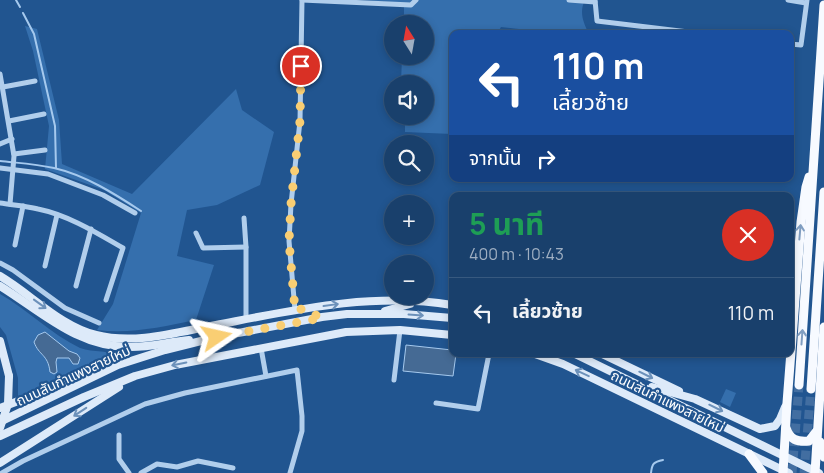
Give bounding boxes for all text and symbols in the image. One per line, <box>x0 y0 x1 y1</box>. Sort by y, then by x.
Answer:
north arrow <box>384 15 434 65</box>
map controls <box>384 15 434 305</box>
text: 110 m <box>552 42 644 90</box>
pin <box>280 45 322 87</box>
icon: left <box>469 50 534 115</box>
icon: arrive <box>287 52 315 80</box>
button: sound <box>384 75 434 125</box>
text: เลี้ยวซ้าย <box>552 87 629 117</box>
button: search <box>384 135 434 185</box>
text: จากนั้น <box>469 145 522 171</box>
icon: right <box>532 145 560 173</box>
button: + <box>384 195 434 245</box>
text: 5 นาที <box>469 203 544 244</box>
button: close <box>722 209 774 261</box>
one-way arrow <box>796 224 805 240</box>
text: 400 m · 10:43 <box>469 243 564 265</box>
button: − <box>384 255 434 305</box>
text: เลี้ยวซ้าย <box>512 298 583 324</box>
one-way arrow <box>33 299 47 309</box>
one-way arrow <box>323 299 339 309</box>
icon: left <box>469 299 497 327</box>
text: 110 m <box>728 300 774 326</box>
position arrow <box>190 310 242 362</box>
one-way arrow <box>407 310 423 319</box>
one-way arrow <box>797 329 807 345</box>
street label: ถนนสันกำแพงสายใหม่ <box>13 340 133 410</box>
one-way arrow <box>172 360 188 369</box>
street label: ถนนสันกำแพงสายใหม่ <box>608 365 728 437</box>
one-way arrow <box>575 368 590 378</box>
one-way arrow <box>638 371 653 380</box>
one-way arrow <box>708 404 723 414</box>
one-way arrow <box>73 407 87 417</box>

